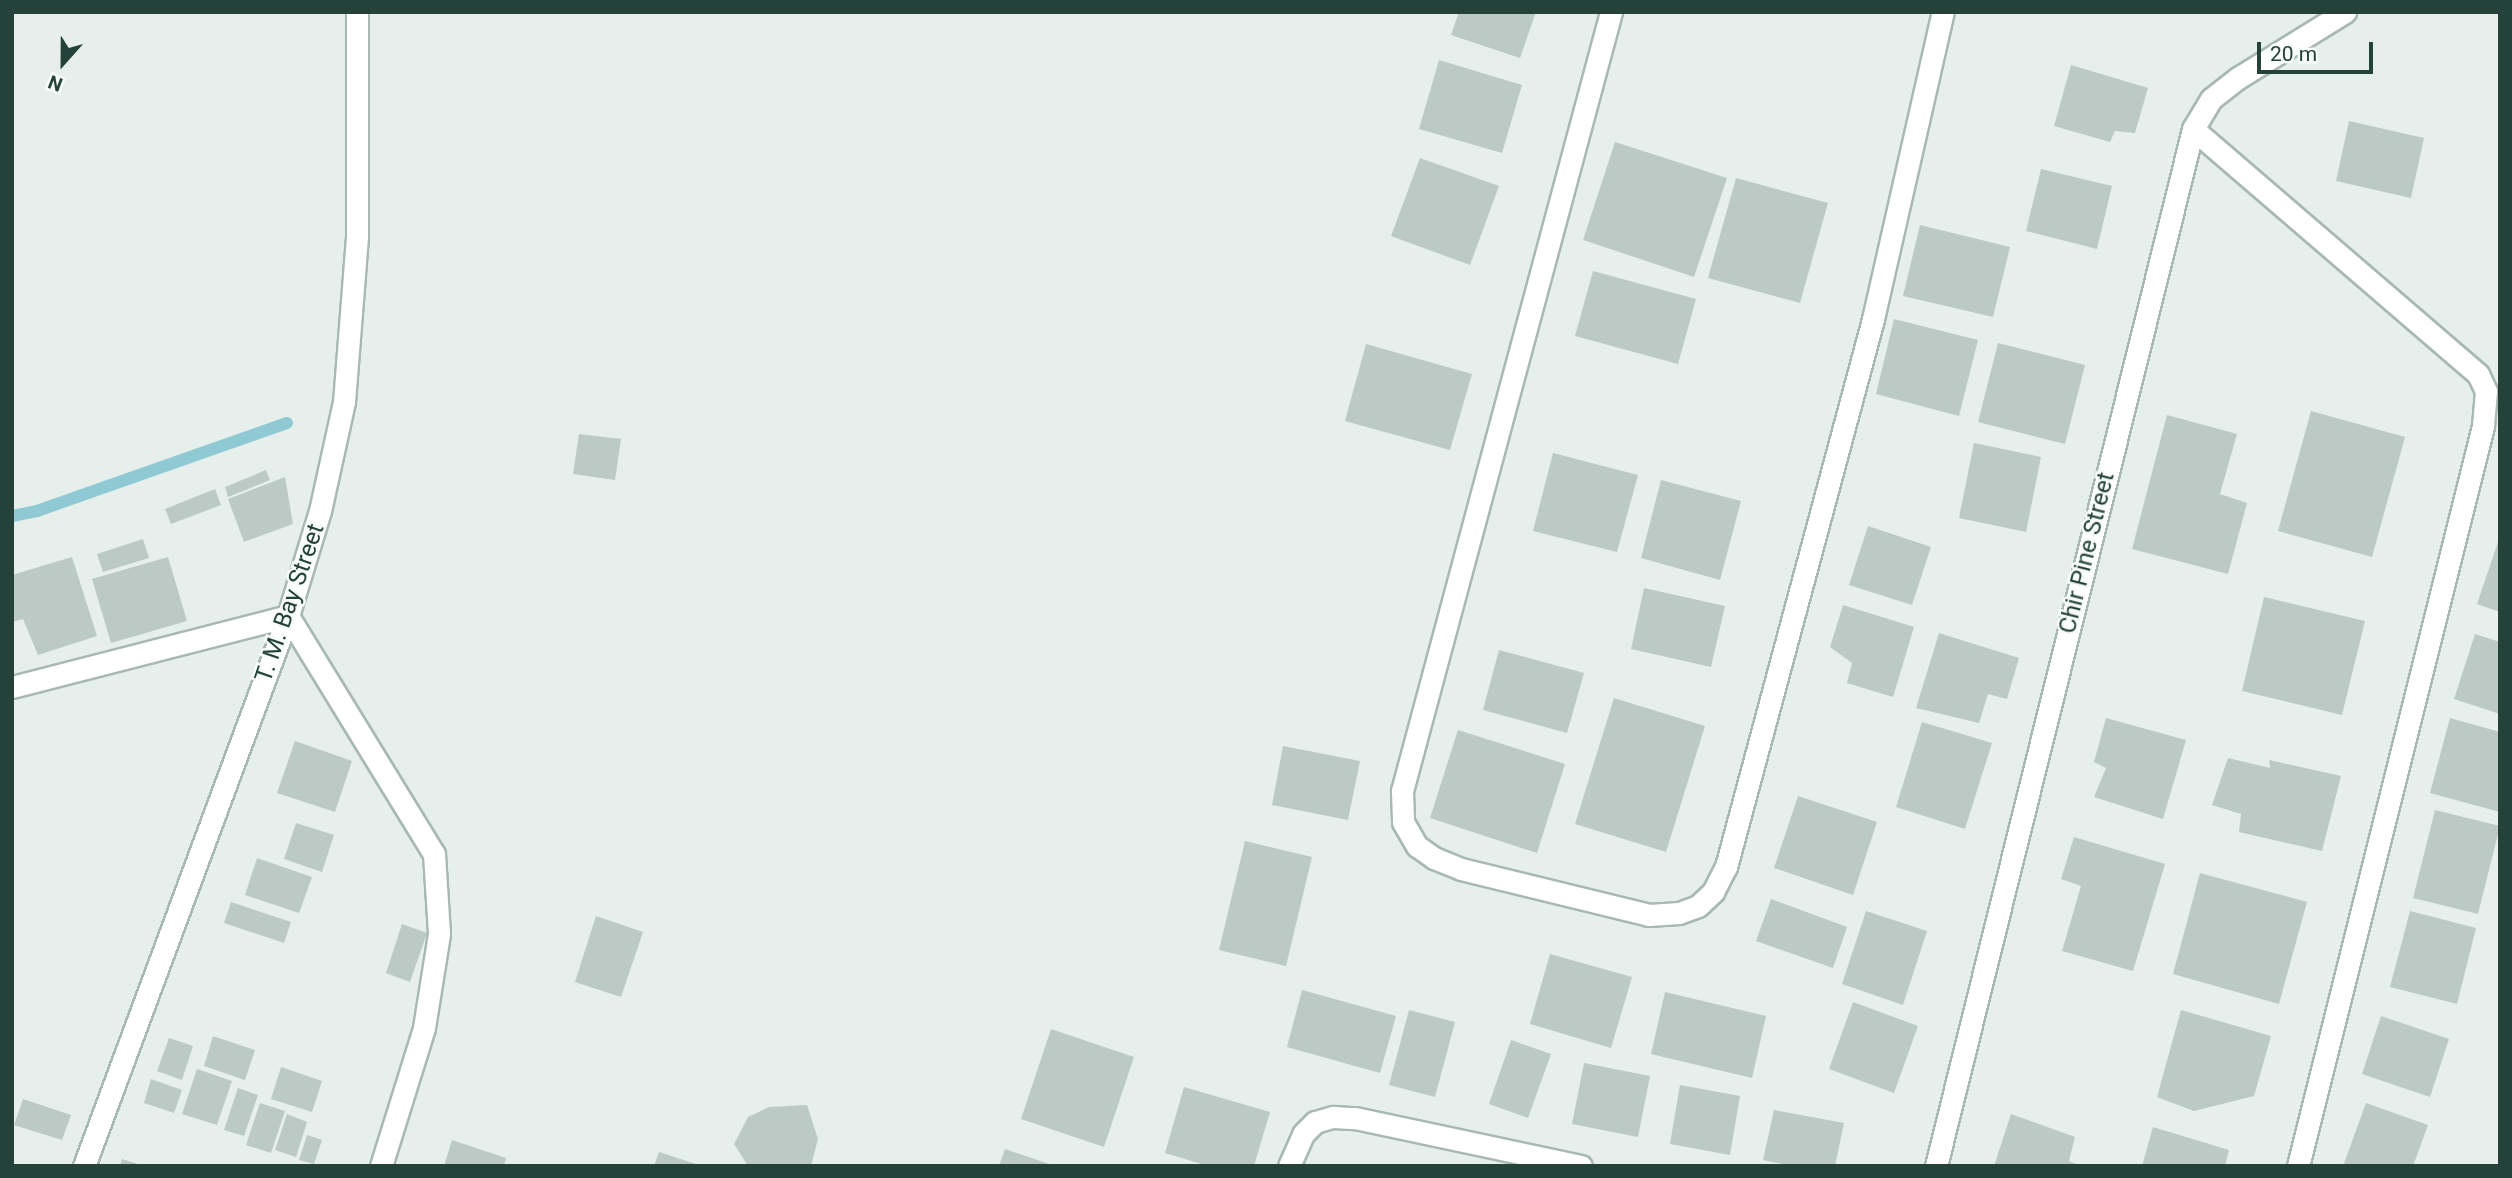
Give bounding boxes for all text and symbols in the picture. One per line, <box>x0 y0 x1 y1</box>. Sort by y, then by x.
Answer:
north arrow <box>28 28 98 98</box>
scale bar <box>2260 28 2376 72</box>
text: 20 m <box>2270 42 2317 66</box>
text: N <box>45 70 66 96</box>
street label: Chir Pine Street <box>2053 469 2121 637</box>
street label: T. M. Bay Street <box>249 520 331 686</box>

